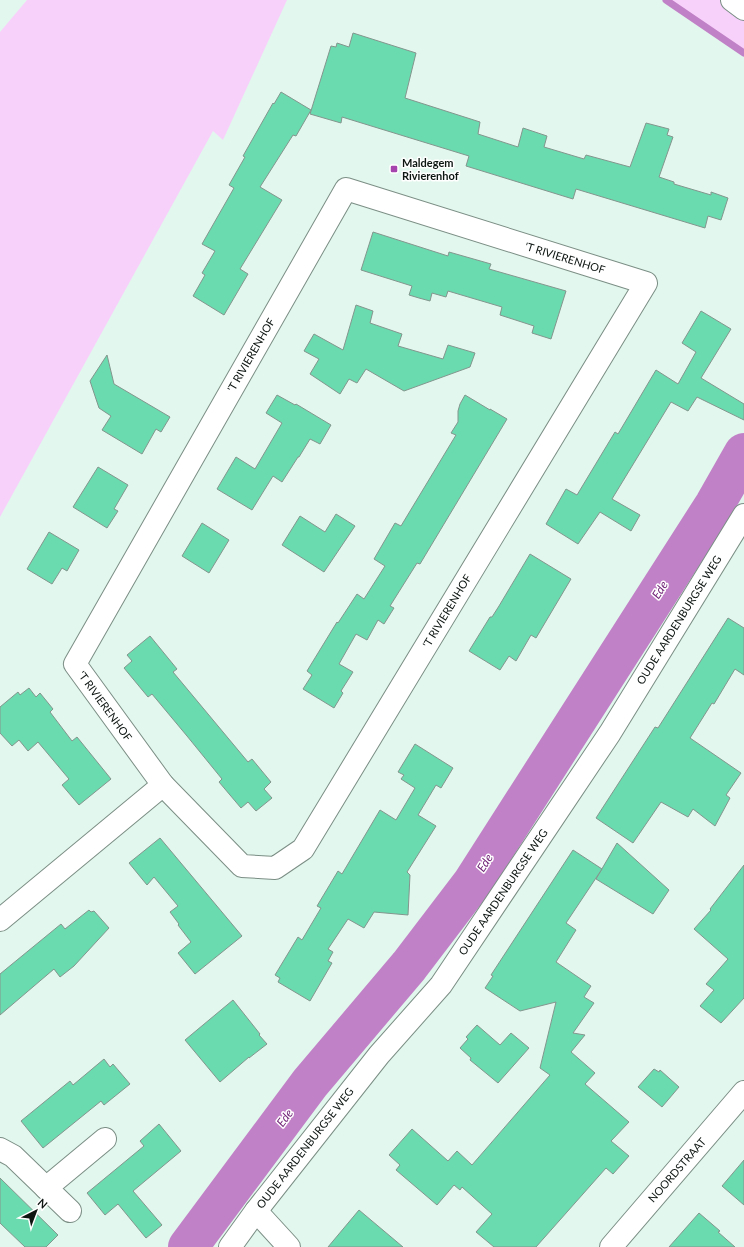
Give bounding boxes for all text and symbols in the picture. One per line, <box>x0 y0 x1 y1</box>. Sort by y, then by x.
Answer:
place label: Maldegem Rivierenhof <box>402 156 459 182</box>
marker: Maldegem Rivierenhof <box>389 164 399 174</box>
street label: 'T RIVIERENHOF <box>523 239 607 276</box>
street label: 'T RIVIERENHOF <box>224 315 277 394</box>
street label: OUDE AARDENBURGSE WEG <box>633 553 724 687</box>
street label: 'T RIVIERENHOF <box>420 572 474 650</box>
water label: Ede <box>648 578 671 601</box>
street label: 'T RIVIERENHOF <box>76 668 135 743</box>
street label: OUDE AARDENBURGSE WEG <box>455 826 550 957</box>
water label: Ede <box>473 851 496 874</box>
street label: OUDE AARDENBURGSE WEG <box>253 1085 356 1211</box>
water label: Ede <box>273 1106 296 1130</box>
street label: NOORDSTRAAT <box>645 1134 709 1205</box>
north arrow <box>16 1191 56 1231</box>
text: N <box>36 1196 51 1211</box>

